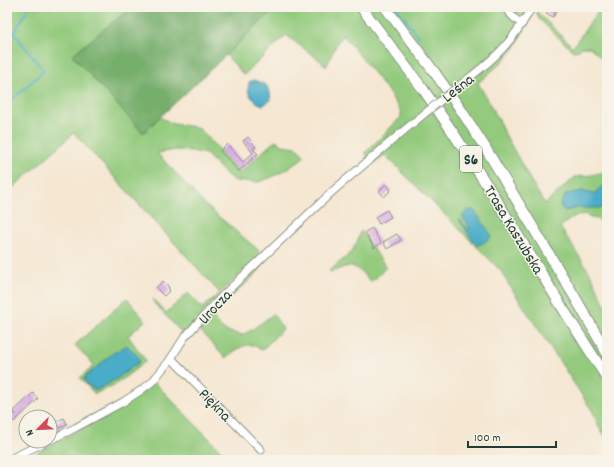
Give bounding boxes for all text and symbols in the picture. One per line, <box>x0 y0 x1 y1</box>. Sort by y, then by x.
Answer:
street label: Leśna <box>438 69 480 109</box>
road number: S6 <box>460 146 482 172</box>
street label: Trasa Kaszubska <box>477 181 549 280</box>
street label: Urocza <box>194 285 238 330</box>
street label: Piękna <box>192 384 236 428</box>
north arrow <box>18 409 58 449</box>
scale bar <box>468 423 556 449</box>
text: N <box>22 426 39 438</box>
text: 100 m <box>474 430 501 447</box>

